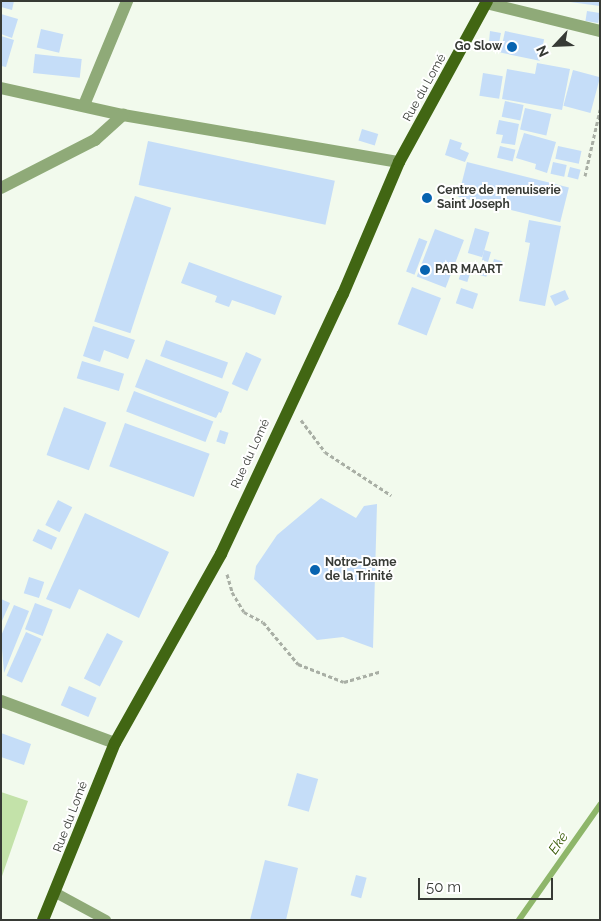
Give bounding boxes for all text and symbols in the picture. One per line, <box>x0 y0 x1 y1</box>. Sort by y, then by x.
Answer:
north arrow <box>531 20 581 70</box>
place label: Go Slow <box>455 40 502 54</box>
marker: Go Slow <box>506 41 518 53</box>
text: N <box>533 43 552 60</box>
street label: Rue du Lomé <box>401 52 449 124</box>
place label: Centre de menuiserie Saint Joseph <box>437 184 561 212</box>
marker: Centre de menuiserie Saint Joseph <box>421 192 433 204</box>
place label: PAR MAART <box>435 263 503 277</box>
marker: PAR MAART <box>419 264 431 276</box>
street label: Rue du Lomé <box>229 417 273 491</box>
place label: Notre-Dame de la Trinité <box>325 556 396 584</box>
marker: Notre-Dame de la Trinité <box>309 564 321 576</box>
street label: Rue du Lomé <box>51 780 91 854</box>
water label: Eké <box>545 829 571 857</box>
scale bar <box>421 868 556 900</box>
text: 50 m <box>426 878 461 896</box>

